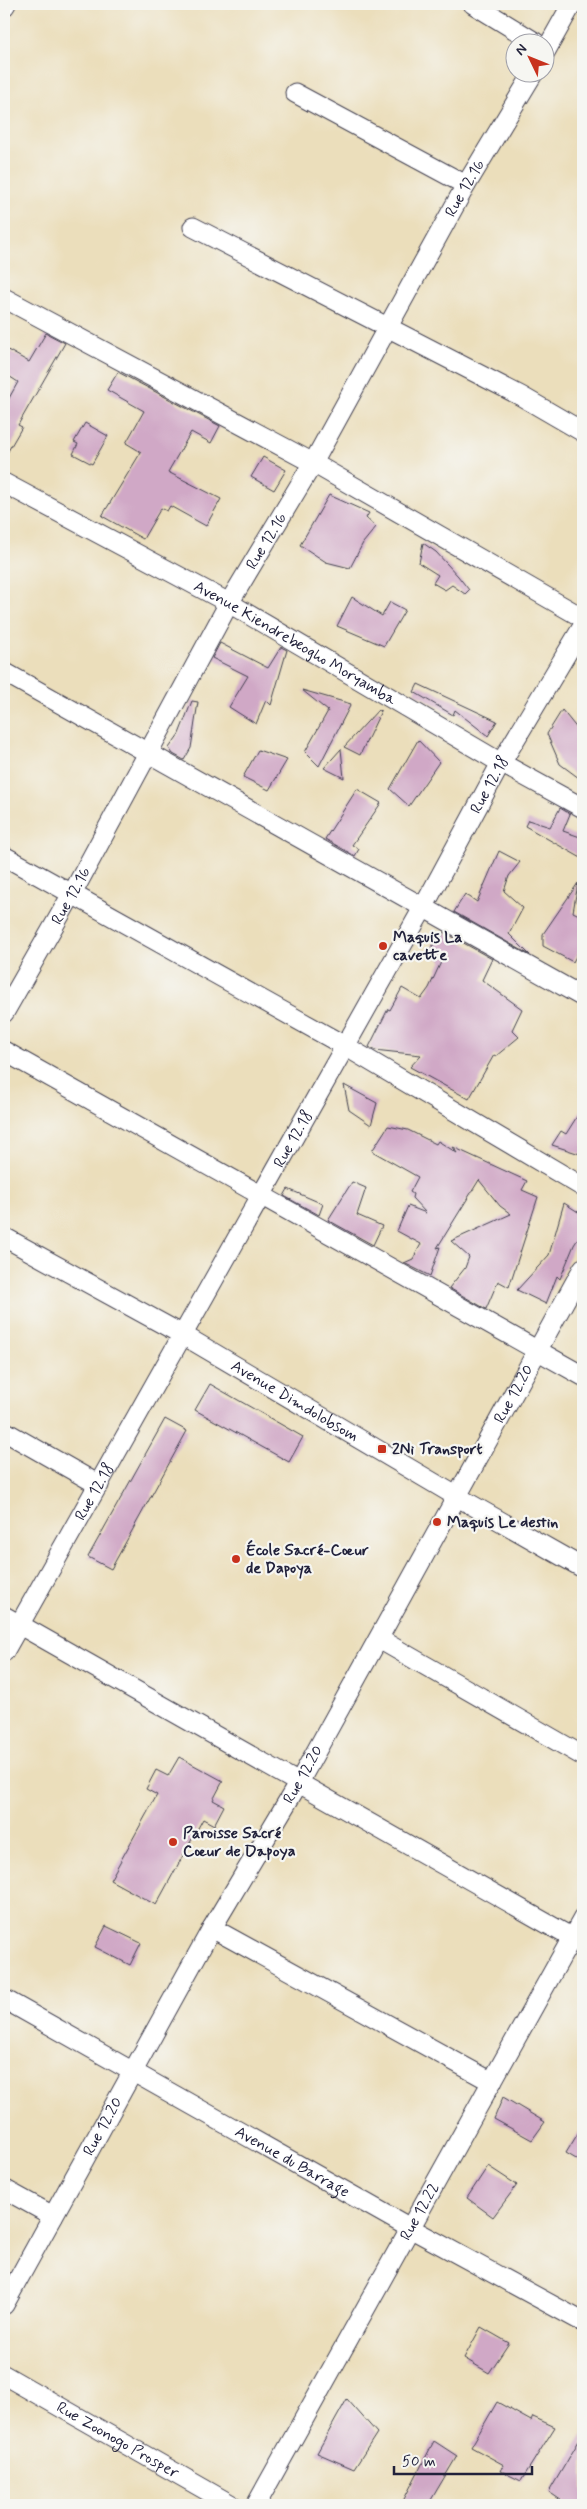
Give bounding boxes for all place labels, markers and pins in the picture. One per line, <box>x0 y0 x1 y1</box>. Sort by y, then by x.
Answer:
place label: Maquis La cavette <box>393 927 462 966</box>
marker: Maquis La cavette <box>377 940 389 952</box>
place label: 2Ni Transport <box>392 1439 482 1460</box>
marker: 2Ni Transport <box>376 1443 388 1455</box>
place label: Maquis Le destin <box>447 1512 558 1533</box>
marker: Maquis Le destin <box>431 1516 443 1528</box>
place label: École Sacré-Cœur de Dapoya <box>246 1539 369 1579</box>
marker: École Sacré-Cœur de Dapoya <box>230 1553 242 1565</box>
place label: Paroisse Sacré Cœur de Dapoya <box>183 1823 296 1862</box>
marker: Paroisse Sacré Cœur de Dapoya <box>167 1836 179 1848</box>

